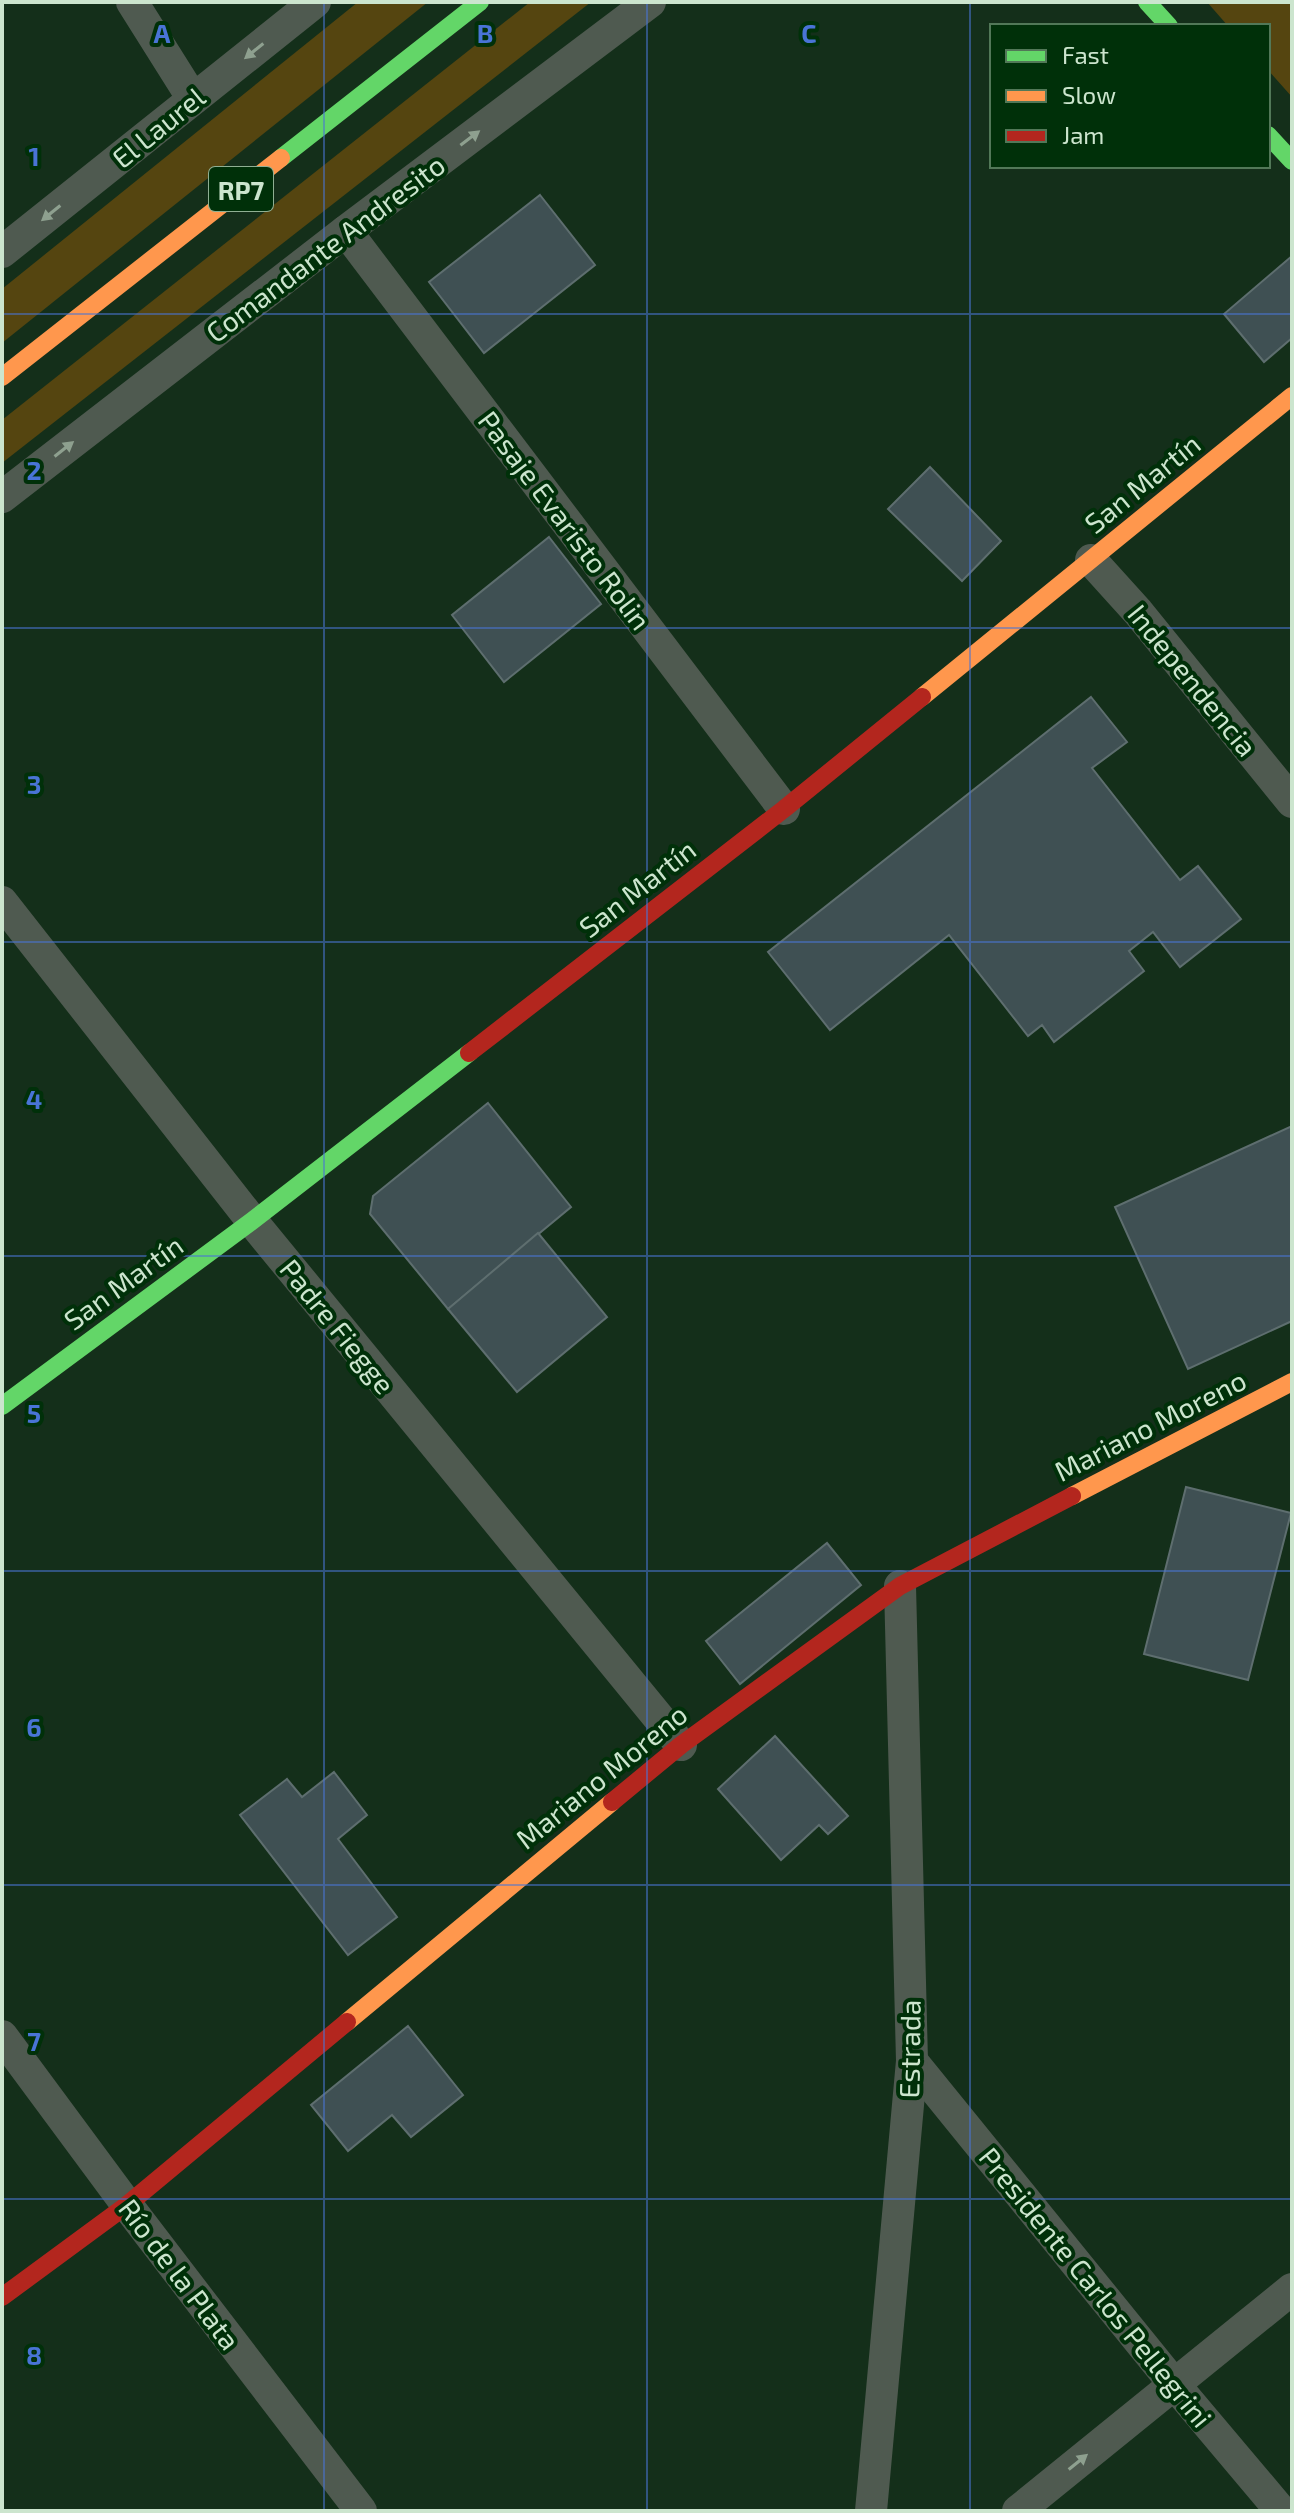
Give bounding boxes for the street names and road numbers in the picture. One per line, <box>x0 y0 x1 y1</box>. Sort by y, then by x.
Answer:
street label: El Laurel <box>105 79 212 175</box>
street label: Comandante Andresito <box>199 147 451 349</box>
road number: RP7 <box>209 167 273 211</box>
street label: Pasaje Evaristo Rolin <box>472 404 658 636</box>
street label: San Martín <box>1077 426 1207 540</box>
street label: Independencia <box>1121 597 1265 763</box>
street label: San Martín <box>572 832 702 944</box>
street label: San Martín <box>57 1227 189 1337</box>
street label: Padre Fiegge <box>273 1252 403 1400</box>
street label: Mariano Moreno <box>1049 1362 1251 1488</box>
street label: Mariano Moreno <box>509 1697 693 1855</box>
street label: Estrada <box>891 1999 927 2099</box>
street label: Presidente Carlos Pellegrini <box>973 2140 1219 2434</box>
street label: Río de la Plata <box>112 2192 248 2356</box>

